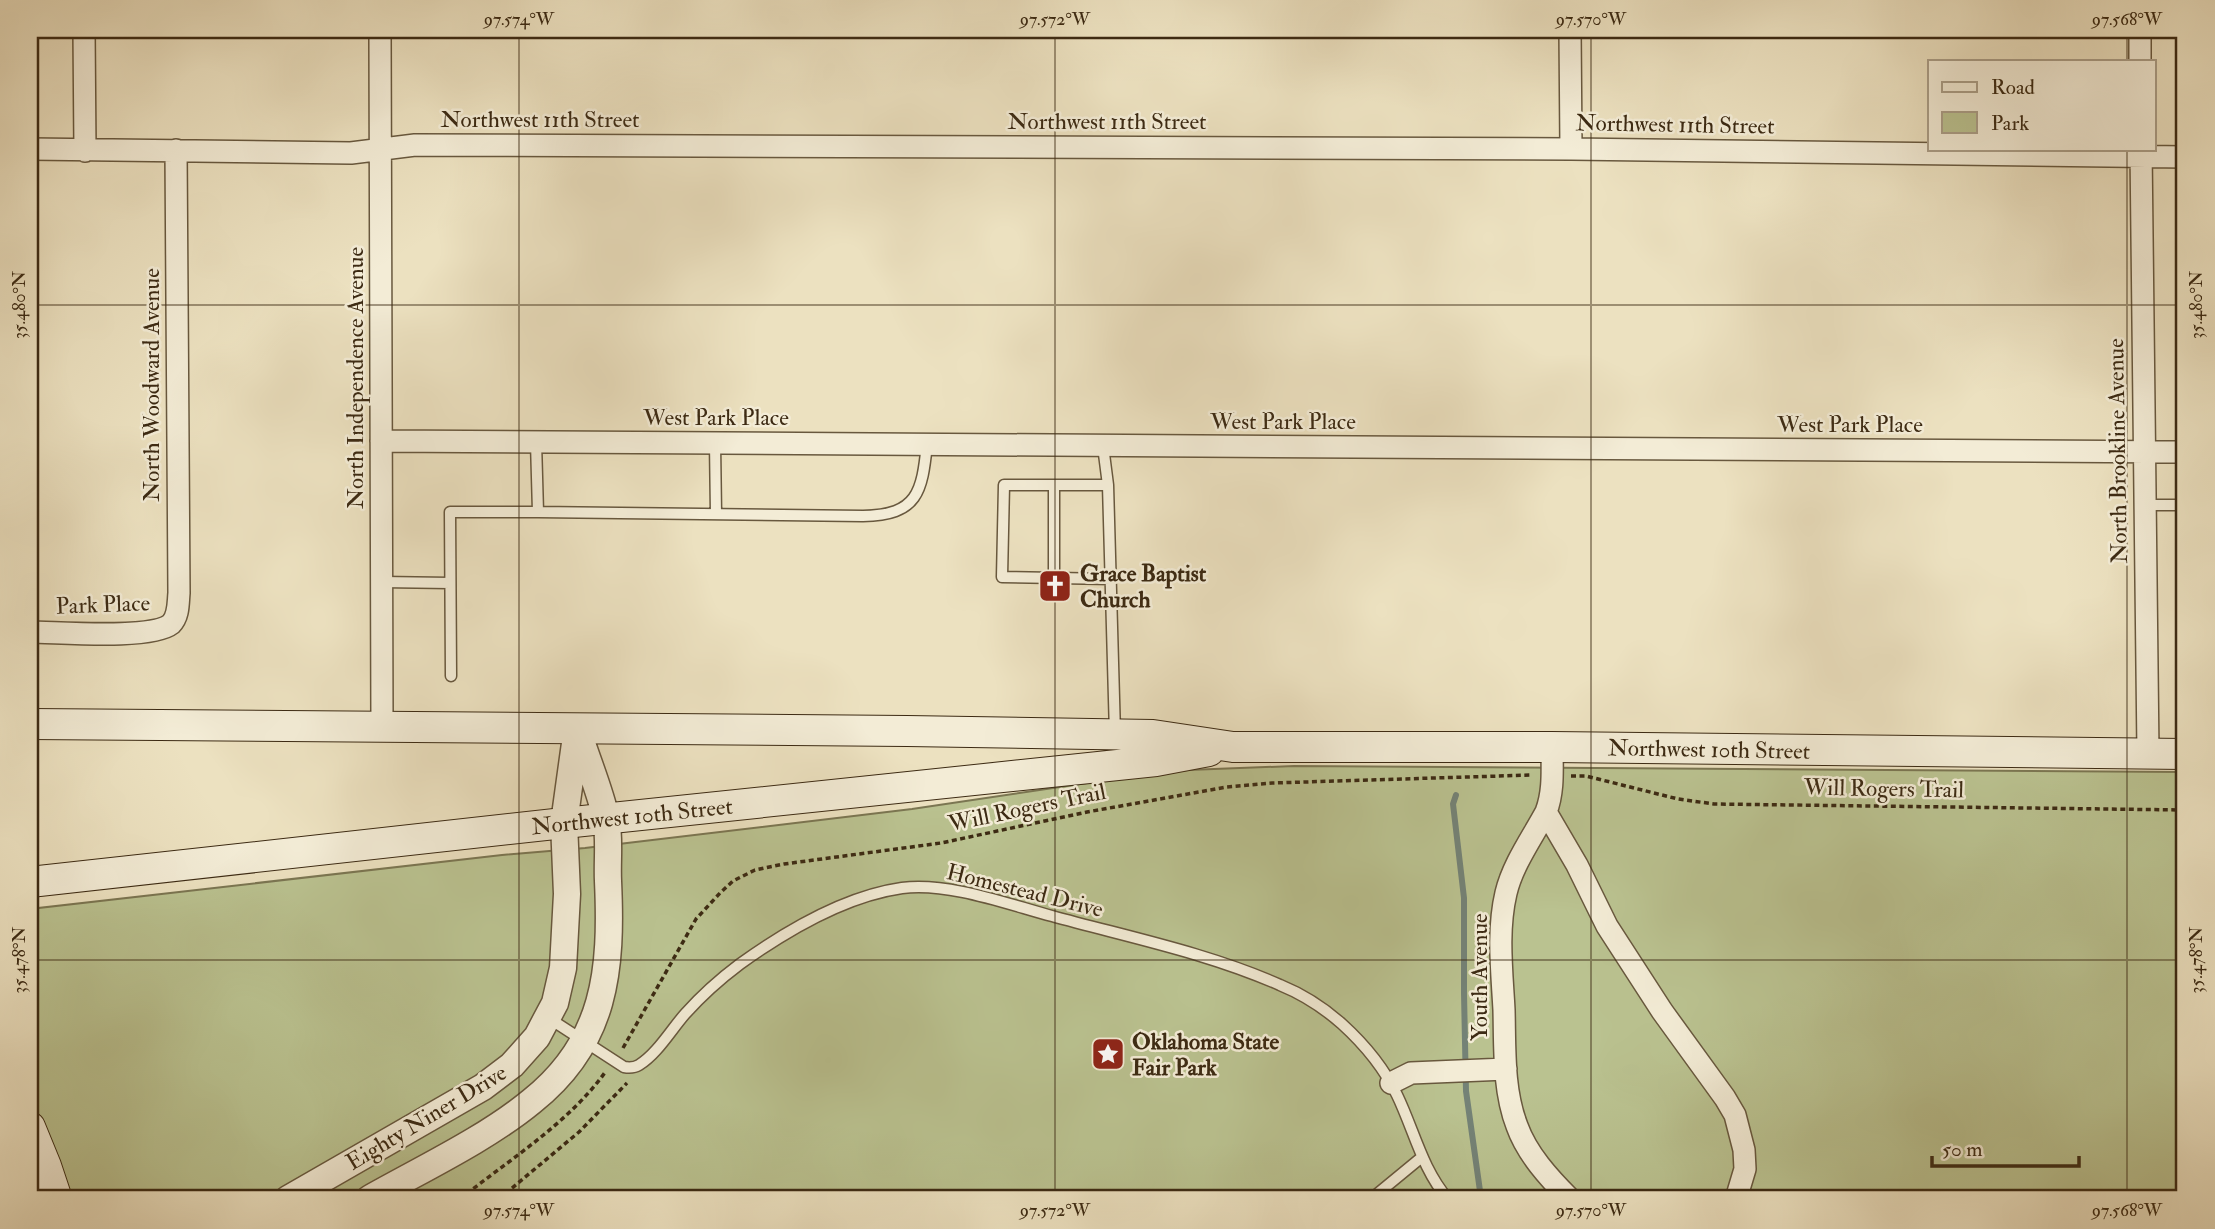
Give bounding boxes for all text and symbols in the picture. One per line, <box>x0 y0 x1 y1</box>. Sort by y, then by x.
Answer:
text: 97.574°W <box>482 8 555 31</box>
text: 97.572°W <box>1018 8 1091 31</box>
text: 97.570°W <box>1554 8 1627 31</box>
text: 97.568°W <box>2090 8 2163 31</box>
legend <box>1928 60 2156 150</box>
text: Road <box>1991 74 2036 101</box>
street label: Northwest 11th Street <box>441 105 639 134</box>
street label: Northwest 11th Street <box>1008 107 1206 136</box>
street label: Northwest 11th Street <box>1575 108 1775 141</box>
text: Park <box>1991 110 2029 137</box>
street label: North Independence Avenue <box>341 247 371 509</box>
street label: North Woodward Avenue <box>137 268 166 502</box>
text: 35.480°N <box>8 271 31 339</box>
text: 35.480°N <box>2185 271 2208 339</box>
street label: North Brookline Avenue <box>2101 338 2134 564</box>
street label: West Park Place <box>642 403 789 432</box>
street label: West Park Place <box>1209 407 1356 436</box>
street label: West Park Place <box>1776 410 1923 439</box>
place label: Grace Baptist Church <box>1080 559 1207 614</box>
church icon: Grace Baptist Church <box>1036 567 1074 605</box>
street label: Park Place <box>55 588 151 621</box>
street label: Northwest 10th Street <box>1608 733 1810 766</box>
street label: Will Rogers Trail <box>1803 773 1964 804</box>
street label: Will Rogers Trail <box>945 777 1109 839</box>
street label: Northwest 10th Street <box>530 791 734 841</box>
street label: Homestead Drive <box>944 857 1106 924</box>
street label: Youth Avenue <box>1465 913 1494 1041</box>
text: 35.478°N <box>8 927 31 993</box>
text: 35.478°N <box>2185 927 2208 993</box>
place label: Oklahoma State Fair Park <box>1132 1027 1279 1082</box>
place icon: Oklahoma State Fair Park <box>1089 1035 1127 1073</box>
street label: Eighty Niner Drive <box>341 1058 512 1177</box>
scale bar <box>1932 1124 2078 1168</box>
text: 50 m <box>1942 1136 1983 1163</box>
text: 97.574°W <box>482 1199 555 1222</box>
text: 97.572°W <box>1018 1199 1091 1222</box>
text: 97.570°W <box>1554 1199 1627 1222</box>
text: 97.568°W <box>2090 1199 2163 1222</box>

